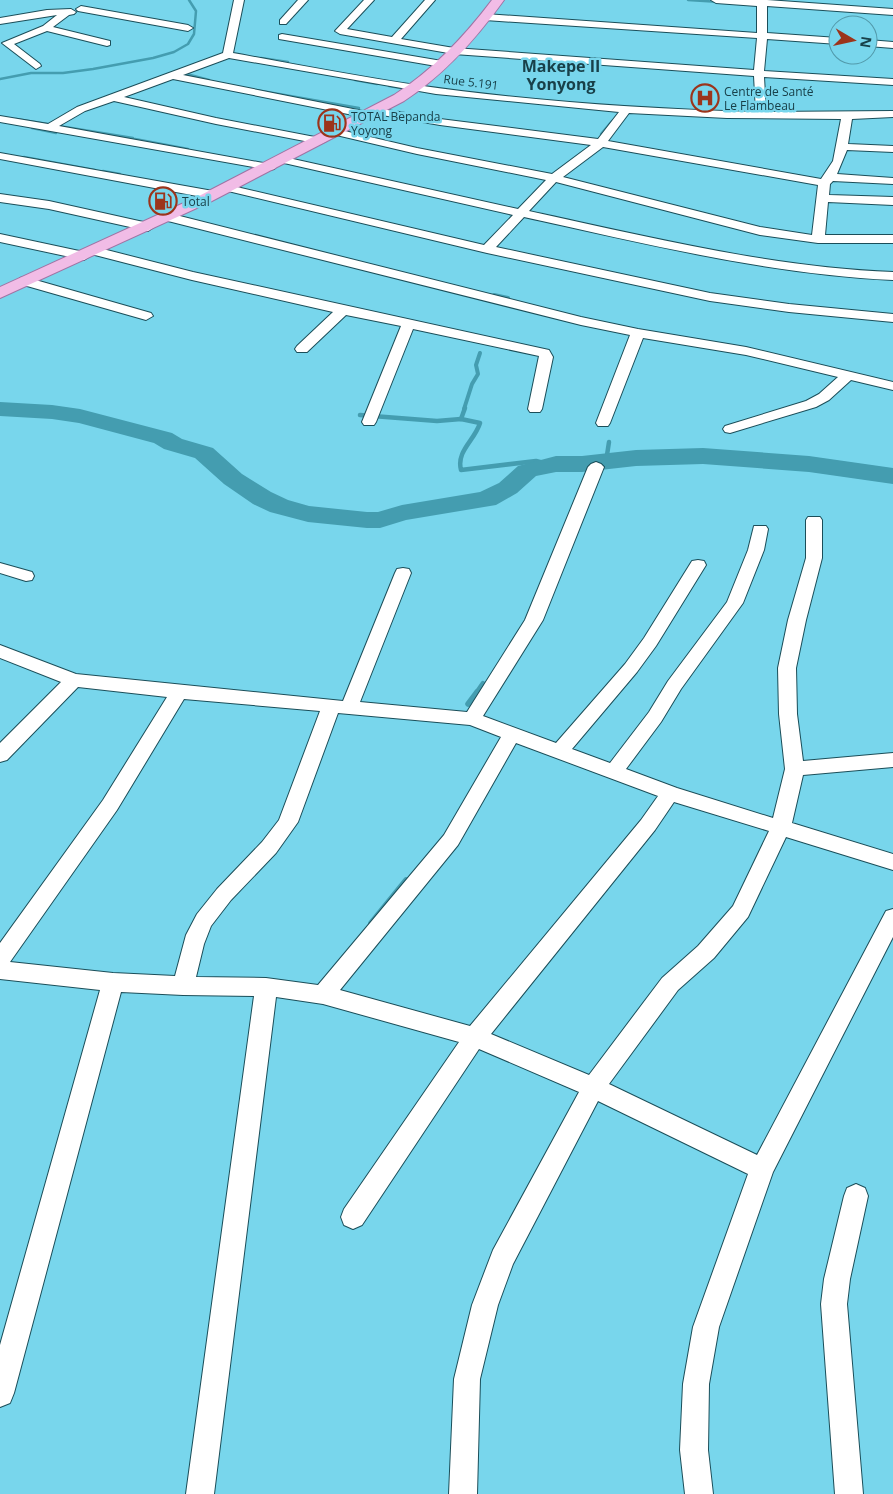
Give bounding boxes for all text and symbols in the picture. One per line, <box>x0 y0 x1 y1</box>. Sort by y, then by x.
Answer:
north arrow <box>828 15 878 65</box>
text: N <box>856 35 877 49</box>
district label: Makepe II Yonyong <box>522 55 600 95</box>
street label: Rue 5.191 <box>443 70 499 94</box>
hospital icon: Centre de Santé Le Flambeau <box>690 83 720 113</box>
place label: Centre de Santé Le Flambeau <box>724 83 814 114</box>
fuel station icon: TOTAL Bepanda Yoyong <box>317 108 347 138</box>
place label: TOTAL Bepanda Yoyong <box>351 108 440 139</box>
fuel station icon: Total <box>148 186 178 216</box>
place label: Total <box>182 193 210 210</box>

